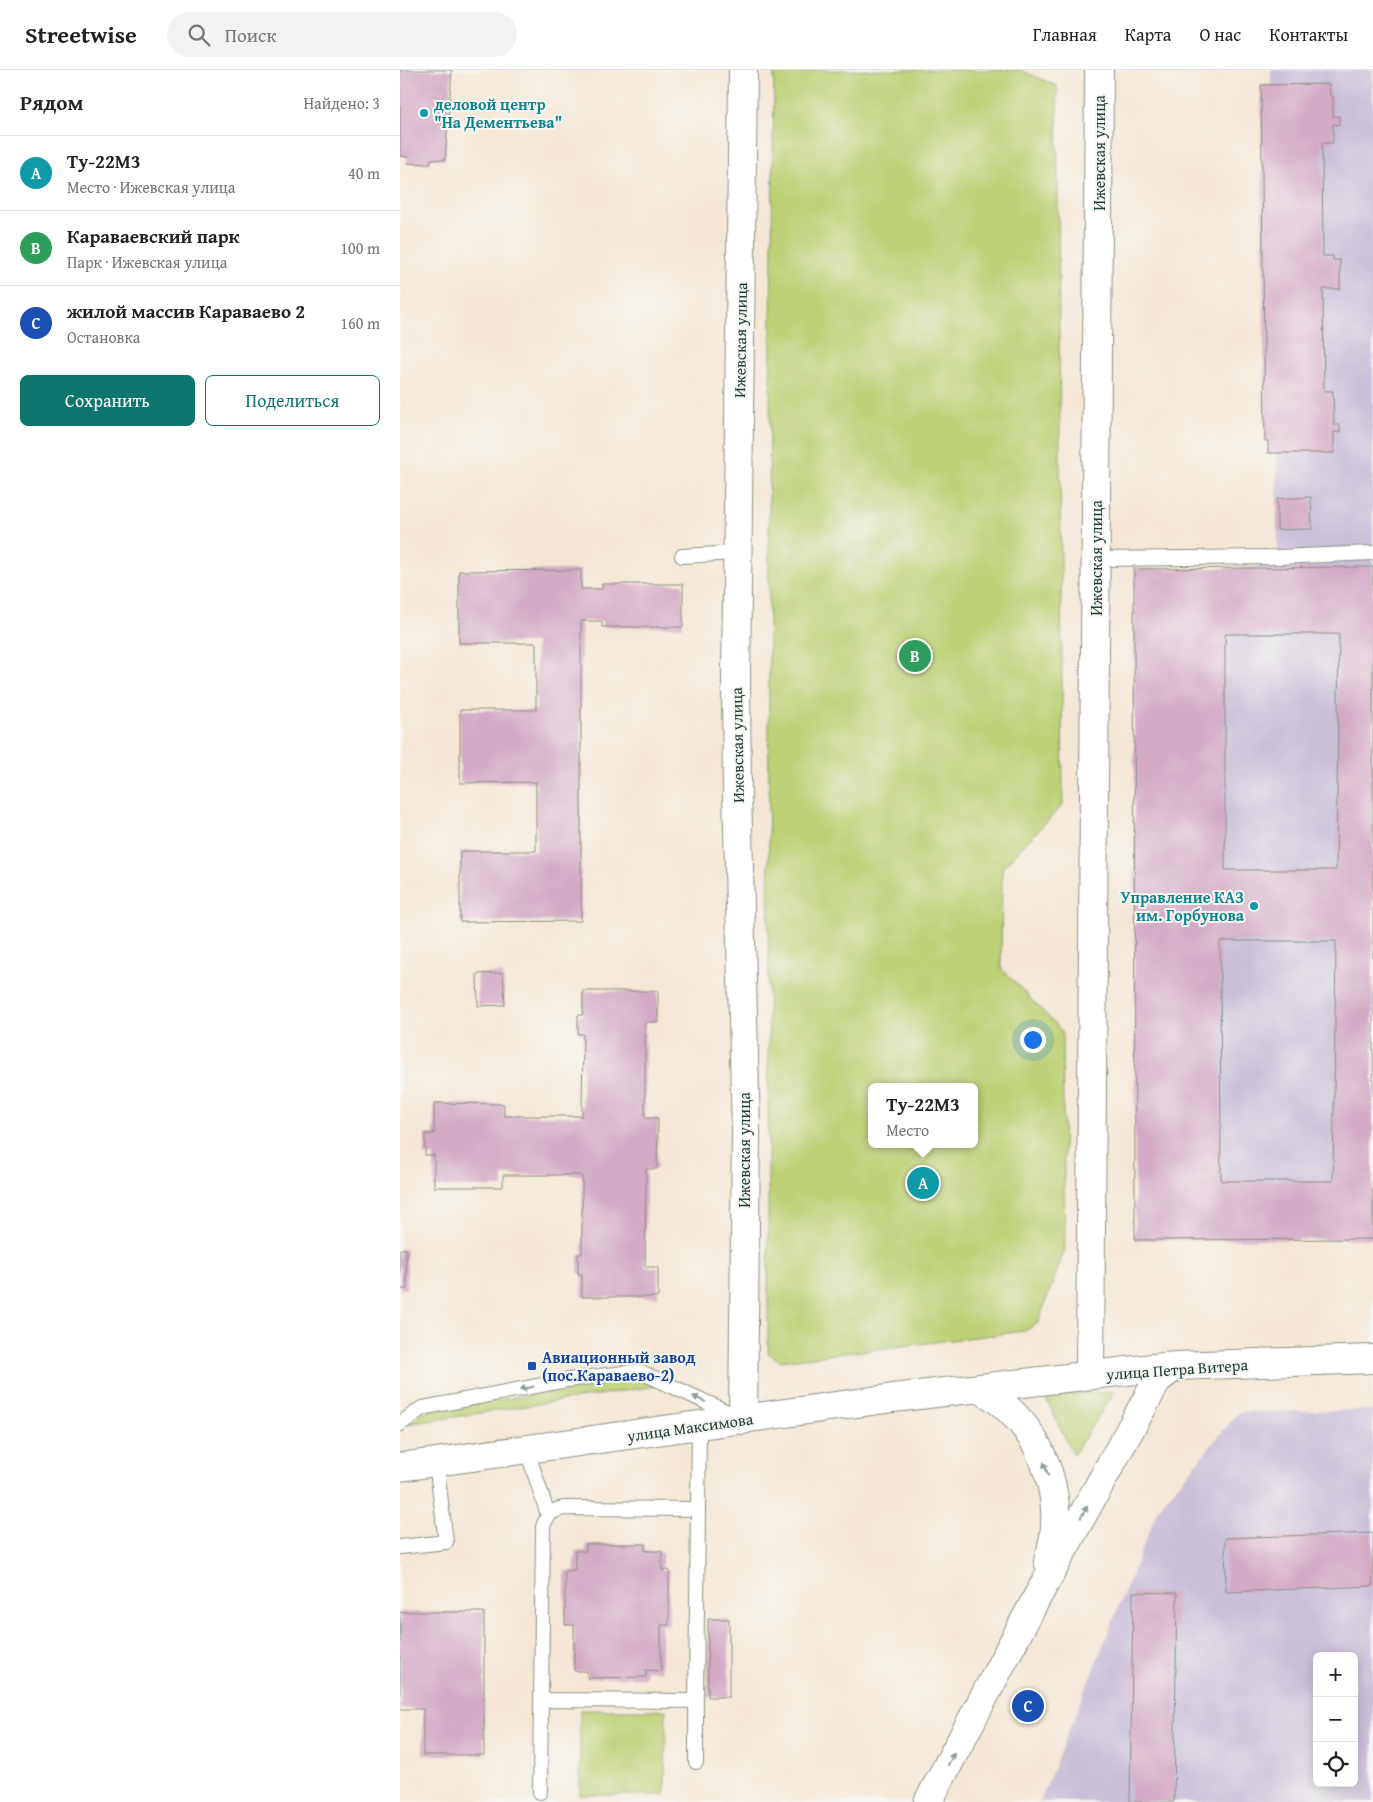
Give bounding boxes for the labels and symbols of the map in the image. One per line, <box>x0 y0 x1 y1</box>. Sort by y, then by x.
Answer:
place label: деловой центр "На Дементьева" <box>434 92 562 134</box>
street label: Ижевская улица <box>1087 95 1111 211</box>
marker: деловой центр "На Дементьева" <box>418 107 430 119</box>
street label: Ижевская улица <box>727 282 753 398</box>
street label: Ижевская улица <box>1084 500 1108 616</box>
pin: B <box>899 637 931 675</box>
street label: Ижевская улица <box>724 687 750 803</box>
place label: Управление КАЗ им. Горбунова <box>1121 885 1245 927</box>
marker: Управление КАЗ им. Горбунова <box>1248 900 1260 912</box>
your location <box>1020 1027 1046 1053</box>
street label: Ижевская улица <box>732 1092 756 1208</box>
pin: A <box>907 1164 939 1202</box>
place label: Авиационный завод (пос.Караваево-2) <box>542 1345 696 1387</box>
street label: улица Петра Витера <box>1104 1352 1249 1386</box>
marker: Авиационный завод (пос.Караваево-2) <box>526 1360 538 1372</box>
one-way arrow <box>518 1384 534 1392</box>
one-way arrow <box>692 1395 706 1403</box>
street label: улица Максимова <box>625 1406 755 1448</box>
one-way arrow <box>1042 1461 1049 1476</box>
one-way arrow <box>1080 1505 1089 1519</box>
pin: C <box>1012 1687 1044 1725</box>
one-way arrow <box>947 1751 955 1766</box>

